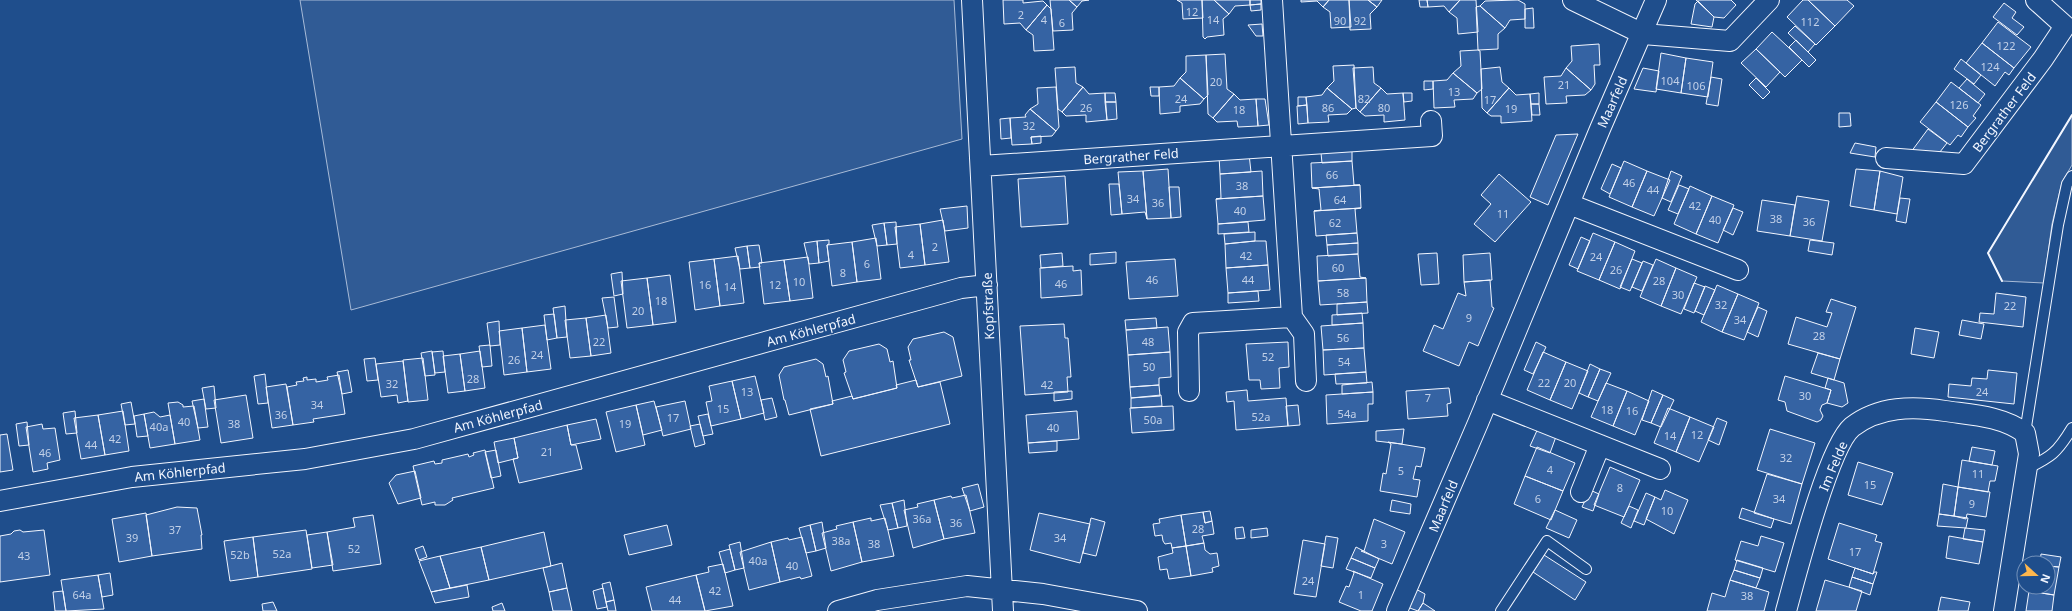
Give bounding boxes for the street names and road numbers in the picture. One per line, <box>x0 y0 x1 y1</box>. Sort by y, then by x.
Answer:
street label: Bergrather Feld <box>1968 68 2040 156</box>
street label: Maarfeld <box>1593 73 1631 131</box>
street label: Bergrather Feld <box>1083 144 1179 168</box>
street label: Kopfstraße <box>978 272 998 340</box>
street label: Am Köhlerpfad <box>764 309 858 351</box>
street label: Am Köhlerpfad <box>451 395 545 437</box>
street label: Im Felde <box>1814 438 1852 494</box>
street label: Am Köhlerpfad <box>134 458 226 486</box>
street label: Maarfeld <box>1424 477 1462 535</box>

